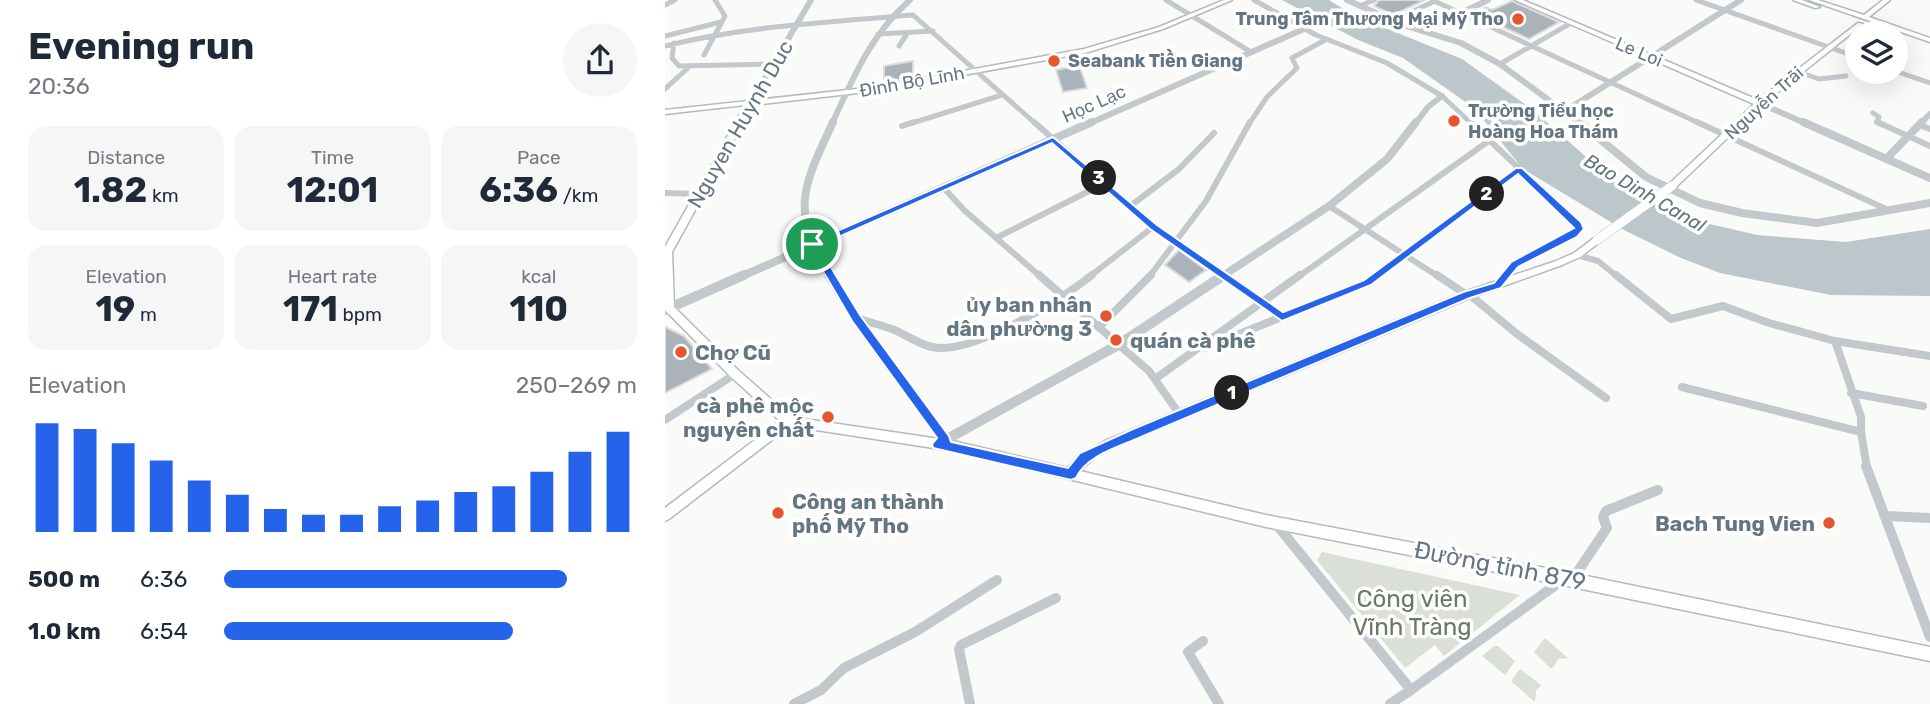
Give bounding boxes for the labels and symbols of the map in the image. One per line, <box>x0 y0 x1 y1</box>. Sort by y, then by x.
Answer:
place label: Trung Tâm Thương Mại Mỹ Tho <box>1236 8 1504 30</box>
marker: Trung Tâm Thương Mại Mỹ Tho <box>1510 11 1526 27</box>
street label: Le Loi <box>1612 32 1666 72</box>
street label: Nguyen Huynh Duc <box>682 36 798 212</box>
place label: Seabank Tiền Giang <box>1068 49 1243 72</box>
marker: Seabank Tiền Giang <box>1046 53 1062 69</box>
street label: Nguyễn Trãi <box>1719 61 1808 144</box>
street label: Đinh Bộ Lĩnh <box>858 62 966 102</box>
street label: Học Lạc <box>1059 80 1129 128</box>
place label: Trường Tiểu học Hoàng Hoa Thám <box>1468 100 1618 143</box>
marker: Trường Tiểu học Hoàng Hoa Thám <box>1446 113 1462 129</box>
water label: Bao Dinh Canal <box>1580 149 1710 237</box>
pin: 3 <box>1081 160 1117 196</box>
pin: 2 <box>1469 176 1505 212</box>
pin <box>782 214 842 274</box>
place label: ủy ban nhân dân phường 3 <box>946 292 1092 341</box>
marker: ủy ban nhân dân phường 3 <box>1098 308 1114 324</box>
place label: quán cà phê <box>1130 328 1256 353</box>
marker: quán cà phê <box>1108 332 1124 348</box>
place label: Chợ Cũ <box>695 340 771 365</box>
marker: Chợ Cũ <box>673 344 689 360</box>
pin: 1 <box>1215 376 1249 410</box>
place label: cà phê mộc nguyên chất <box>683 393 814 442</box>
marker: cà phê mộc nguyên chất <box>820 409 836 425</box>
place label: Công an thành phố Mỹ Tho <box>792 489 944 538</box>
marker: Công an thành phố Mỹ Tho <box>770 505 786 521</box>
place label: Bach Tung Vien <box>1655 511 1815 536</box>
marker: Bach Tung Vien <box>1821 515 1837 531</box>
street label: Đường tỉnh 879 <box>1412 536 1588 596</box>
park label: Công viên Vĩnh Tràng <box>1352 585 1472 641</box>

